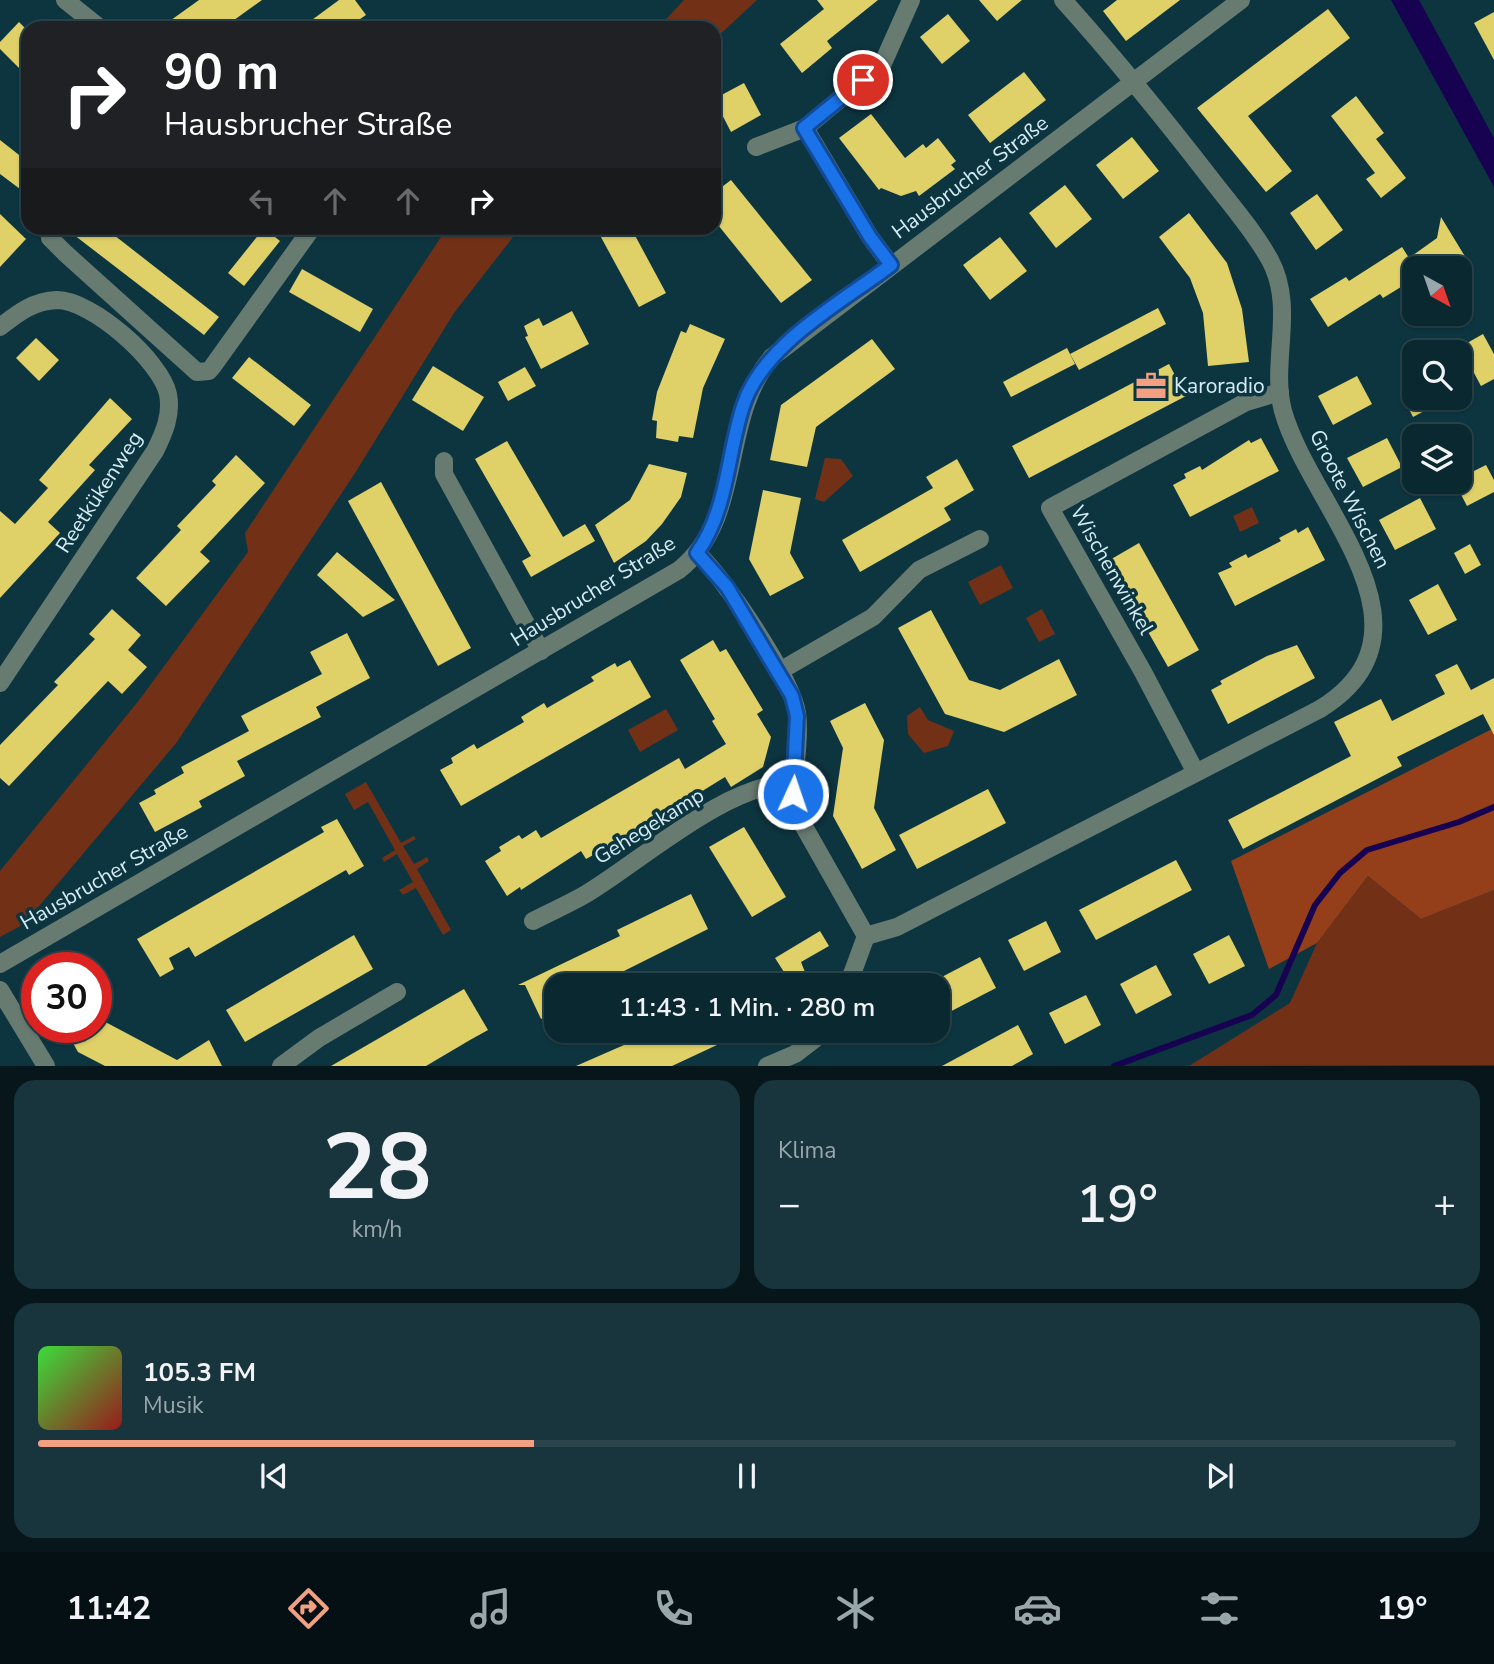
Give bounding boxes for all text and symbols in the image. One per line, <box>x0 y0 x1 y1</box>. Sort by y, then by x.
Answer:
text: 90 m <box>164 39 279 106</box>
icon: right <box>49 49 140 140</box>
pin <box>833 50 893 110</box>
icon: arrive <box>844 61 882 99</box>
text: Hausbrucher Straße <box>164 103 452 146</box>
street label: Hausbrucher Straße <box>886 109 1054 245</box>
icon: left <box>243 182 281 220</box>
icon: ahead <box>316 182 354 220</box>
icon: ahead <box>389 182 427 220</box>
icon: right <box>462 182 500 220</box>
north arrow <box>1402 256 1472 326</box>
map controls <box>1402 256 1472 494</box>
button: search <box>1402 340 1472 410</box>
office icon: Karoradio <box>1134 369 1168 403</box>
place label: Karoradio <box>1174 372 1265 400</box>
button: layers <box>1402 424 1472 494</box>
street label: Groote Wischen <box>1303 425 1397 573</box>
street label: Reetkükenweg <box>49 426 149 558</box>
street label: Wischenwinkel <box>1064 500 1161 640</box>
street label: Hausbrucher Straße <box>505 529 681 653</box>
position arrow <box>756 757 830 831</box>
street label: Gehegekamp <box>589 781 709 871</box>
street label: Hausbrucher Straße <box>15 818 193 936</box>
speed limit sign: 30 <box>21 952 112 1043</box>
text: 11:43 · 1 Min. · 280 m <box>619 990 875 1025</box>
text: 28 <box>322 1106 432 1230</box>
text: Klima <box>778 1135 836 1166</box>
text: 19° <box>1076 1169 1158 1240</box>
text: − <box>778 1179 801 1230</box>
text: + <box>1433 1179 1456 1230</box>
text: km/h <box>352 1214 402 1245</box>
text: 105.3 FM <box>143 1355 256 1390</box>
text: Musik <box>143 1390 203 1421</box>
icon: previous <box>255 1457 293 1495</box>
icon: pause <box>728 1457 766 1495</box>
icon: next <box>1201 1457 1239 1495</box>
icon: directions <box>284 1584 333 1633</box>
icon: music <box>466 1584 515 1633</box>
icon: phone <box>649 1584 698 1633</box>
icon: climate <box>831 1584 880 1633</box>
icon: car <box>1013 1584 1062 1633</box>
icon: filters <box>1195 1584 1244 1633</box>
text: 11:42 <box>67 1587 151 1630</box>
text: 19° <box>1377 1587 1427 1630</box>

